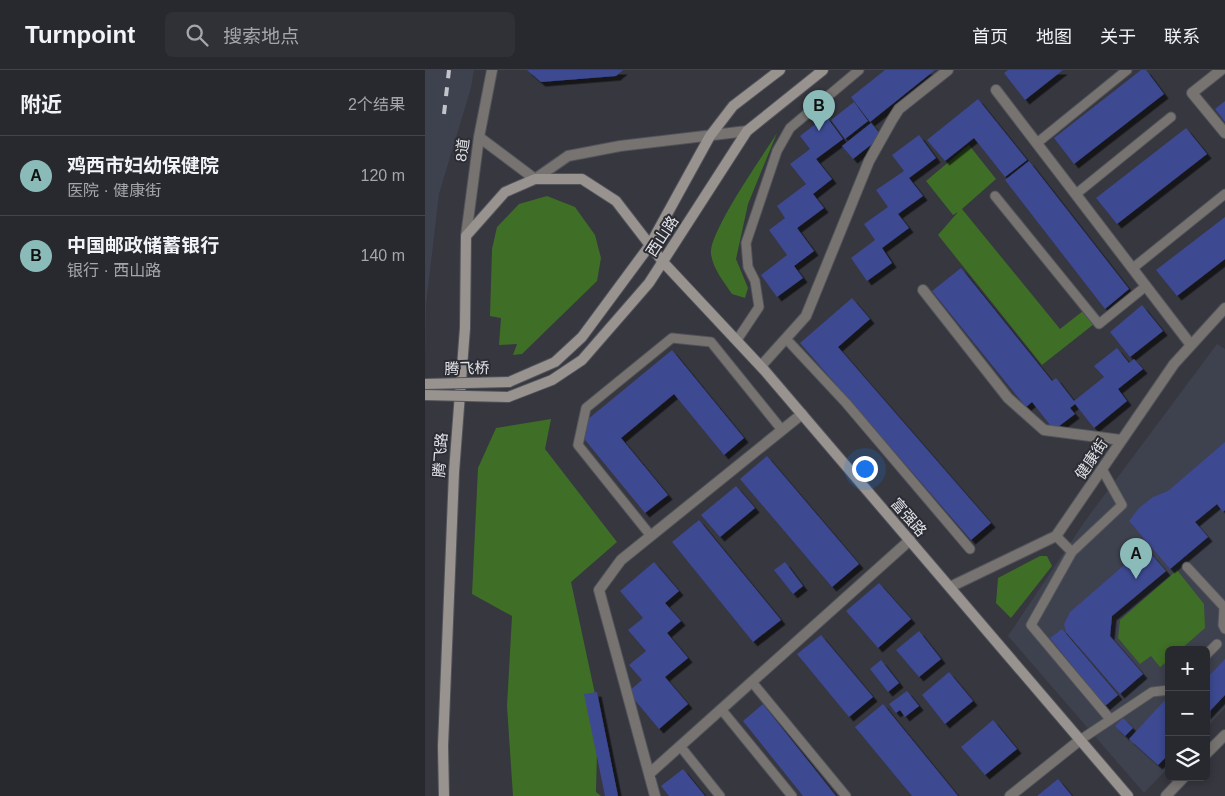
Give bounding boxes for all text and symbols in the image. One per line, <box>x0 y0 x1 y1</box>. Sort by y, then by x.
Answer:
search box <box>165 12 515 57</box>
text: Turnpoint <box>25 21 135 48</box>
icon: search <box>183 21 211 49</box>
text: 搜索地点 <box>223 26 299 47</box>
text: 首页 <box>972 27 1008 47</box>
text: 地图 <box>1036 27 1072 47</box>
text: 关于 <box>1100 27 1136 47</box>
text: 联系 <box>1164 27 1200 47</box>
pin: B <box>803 90 835 131</box>
text: 附近 <box>20 93 62 116</box>
text: 2个结果 <box>348 96 405 113</box>
street label: 8道 <box>452 137 472 163</box>
text: 鸡西市妇幼保健院 <box>67 155 219 176</box>
text: A <box>30 167 42 184</box>
text: 120 m <box>361 167 405 184</box>
text: 医院 · 健康街 <box>67 182 161 199</box>
street label: 西山路 <box>643 212 681 260</box>
text: 中国邮政储蓄银行 <box>67 235 219 256</box>
text: B <box>30 247 42 264</box>
text: 140 m <box>361 247 405 264</box>
text: 银行 · 西山路 <box>67 262 161 279</box>
street label: 腾飞桥 <box>444 359 490 377</box>
street label: 腾飞路 <box>430 432 450 478</box>
street label: 健康街 <box>1071 436 1111 482</box>
your location <box>852 456 878 482</box>
street label: 富强路 <box>888 494 930 540</box>
pin: A <box>1120 538 1152 579</box>
map controls <box>1165 646 1210 781</box>
button: + <box>1165 646 1210 691</box>
button: − <box>1165 691 1210 736</box>
button: layers <box>1165 736 1210 781</box>

